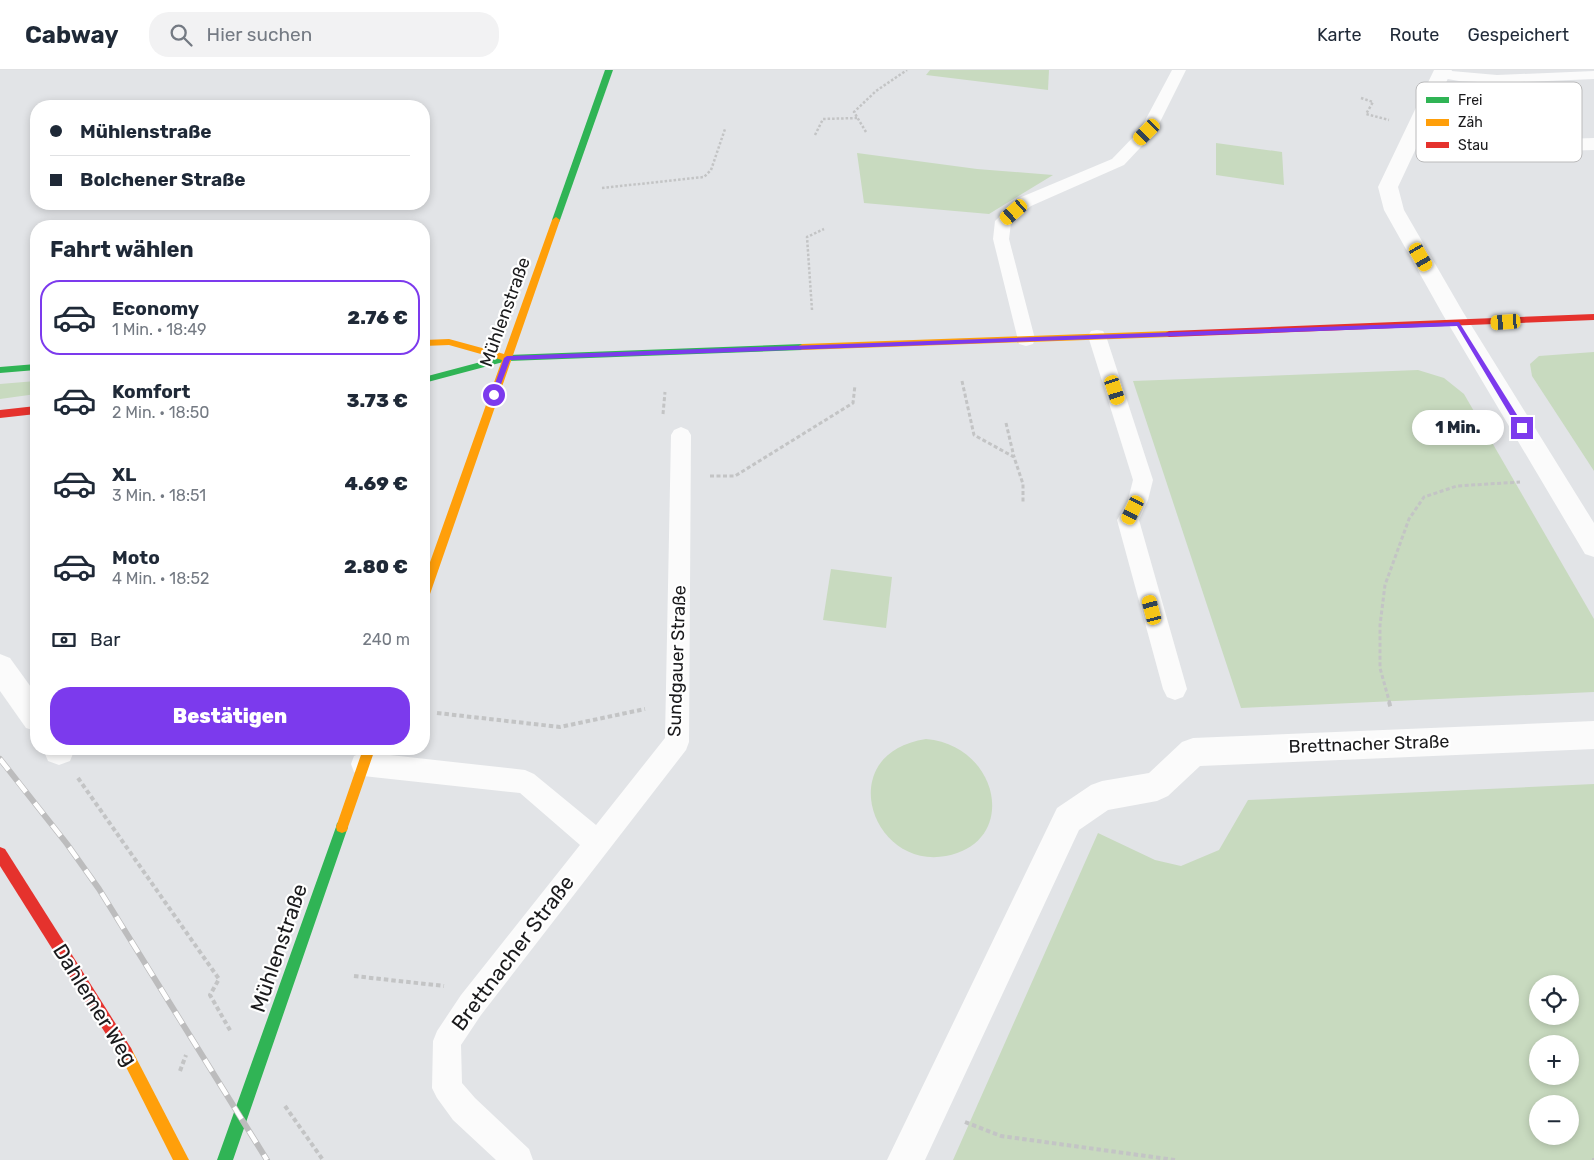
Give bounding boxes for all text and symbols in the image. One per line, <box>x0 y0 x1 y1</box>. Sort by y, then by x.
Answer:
search box <box>149 12 499 57</box>
text: Cabway <box>25 21 119 49</box>
icon: search <box>167 21 195 49</box>
text: Hier suchen <box>207 23 312 46</box>
text: Karte <box>1317 24 1361 46</box>
text: Route <box>1389 24 1439 46</box>
text: Gespeichert <box>1467 24 1569 46</box>
legend <box>1416 82 1582 162</box>
text: Frei <box>1458 92 1482 109</box>
text: Zäh <box>1458 114 1483 131</box>
car <box>1131 116 1162 148</box>
text: Mühlenstraße <box>80 120 212 143</box>
text: Stau <box>1458 137 1488 154</box>
text: Bolchener Straße <box>80 168 246 191</box>
car <box>997 196 1030 228</box>
text: Fahrt wählen <box>50 236 194 263</box>
car <box>1407 240 1434 274</box>
street label: Mühlenstraße <box>475 254 535 370</box>
icon: car <box>52 295 97 340</box>
text: Economy <box>112 297 199 320</box>
text: 2.76 € <box>347 306 408 329</box>
car <box>1490 313 1521 331</box>
text: 1 Min. · 18:49 <box>112 320 207 339</box>
car <box>1103 373 1126 407</box>
icon: car <box>52 378 97 423</box>
text: Komfort <box>112 380 190 403</box>
route start <box>483 384 505 406</box>
text: 3.73 € <box>347 389 408 412</box>
text: 2 Min. · 18:50 <box>112 403 210 422</box>
callout: 1 Min. <box>1412 410 1504 446</box>
route end <box>1511 417 1533 439</box>
text: 1 Min. <box>1435 418 1481 437</box>
icon: car <box>52 461 97 506</box>
text: XL <box>112 463 136 486</box>
text: 4.69 € <box>345 472 408 495</box>
text: 3 Min. · 18:51 <box>112 486 206 505</box>
car <box>1119 493 1146 527</box>
icon: car <box>52 544 97 589</box>
text: Moto <box>112 546 160 569</box>
text: 2.80 € <box>344 555 408 578</box>
text: 4 Min. · 18:52 <box>112 569 209 588</box>
street label: Sundgauer Straße <box>663 585 691 737</box>
car <box>1140 594 1163 626</box>
icon: cash <box>50 626 78 654</box>
text: Bar <box>90 628 120 651</box>
text: 240 m <box>363 630 410 649</box>
button: Bestätigen <box>50 687 410 745</box>
street label: Brettnacher Straße <box>1288 730 1450 758</box>
street label: Brettnacher Straße <box>446 870 579 1035</box>
street label: Mühlenstraße <box>245 880 312 1015</box>
street label: Dahlemer Weg <box>48 939 143 1070</box>
map controls <box>1529 975 1579 1145</box>
button: locate <box>1529 975 1579 1025</box>
button: + <box>1529 1035 1579 1085</box>
button: − <box>1529 1095 1579 1145</box>

